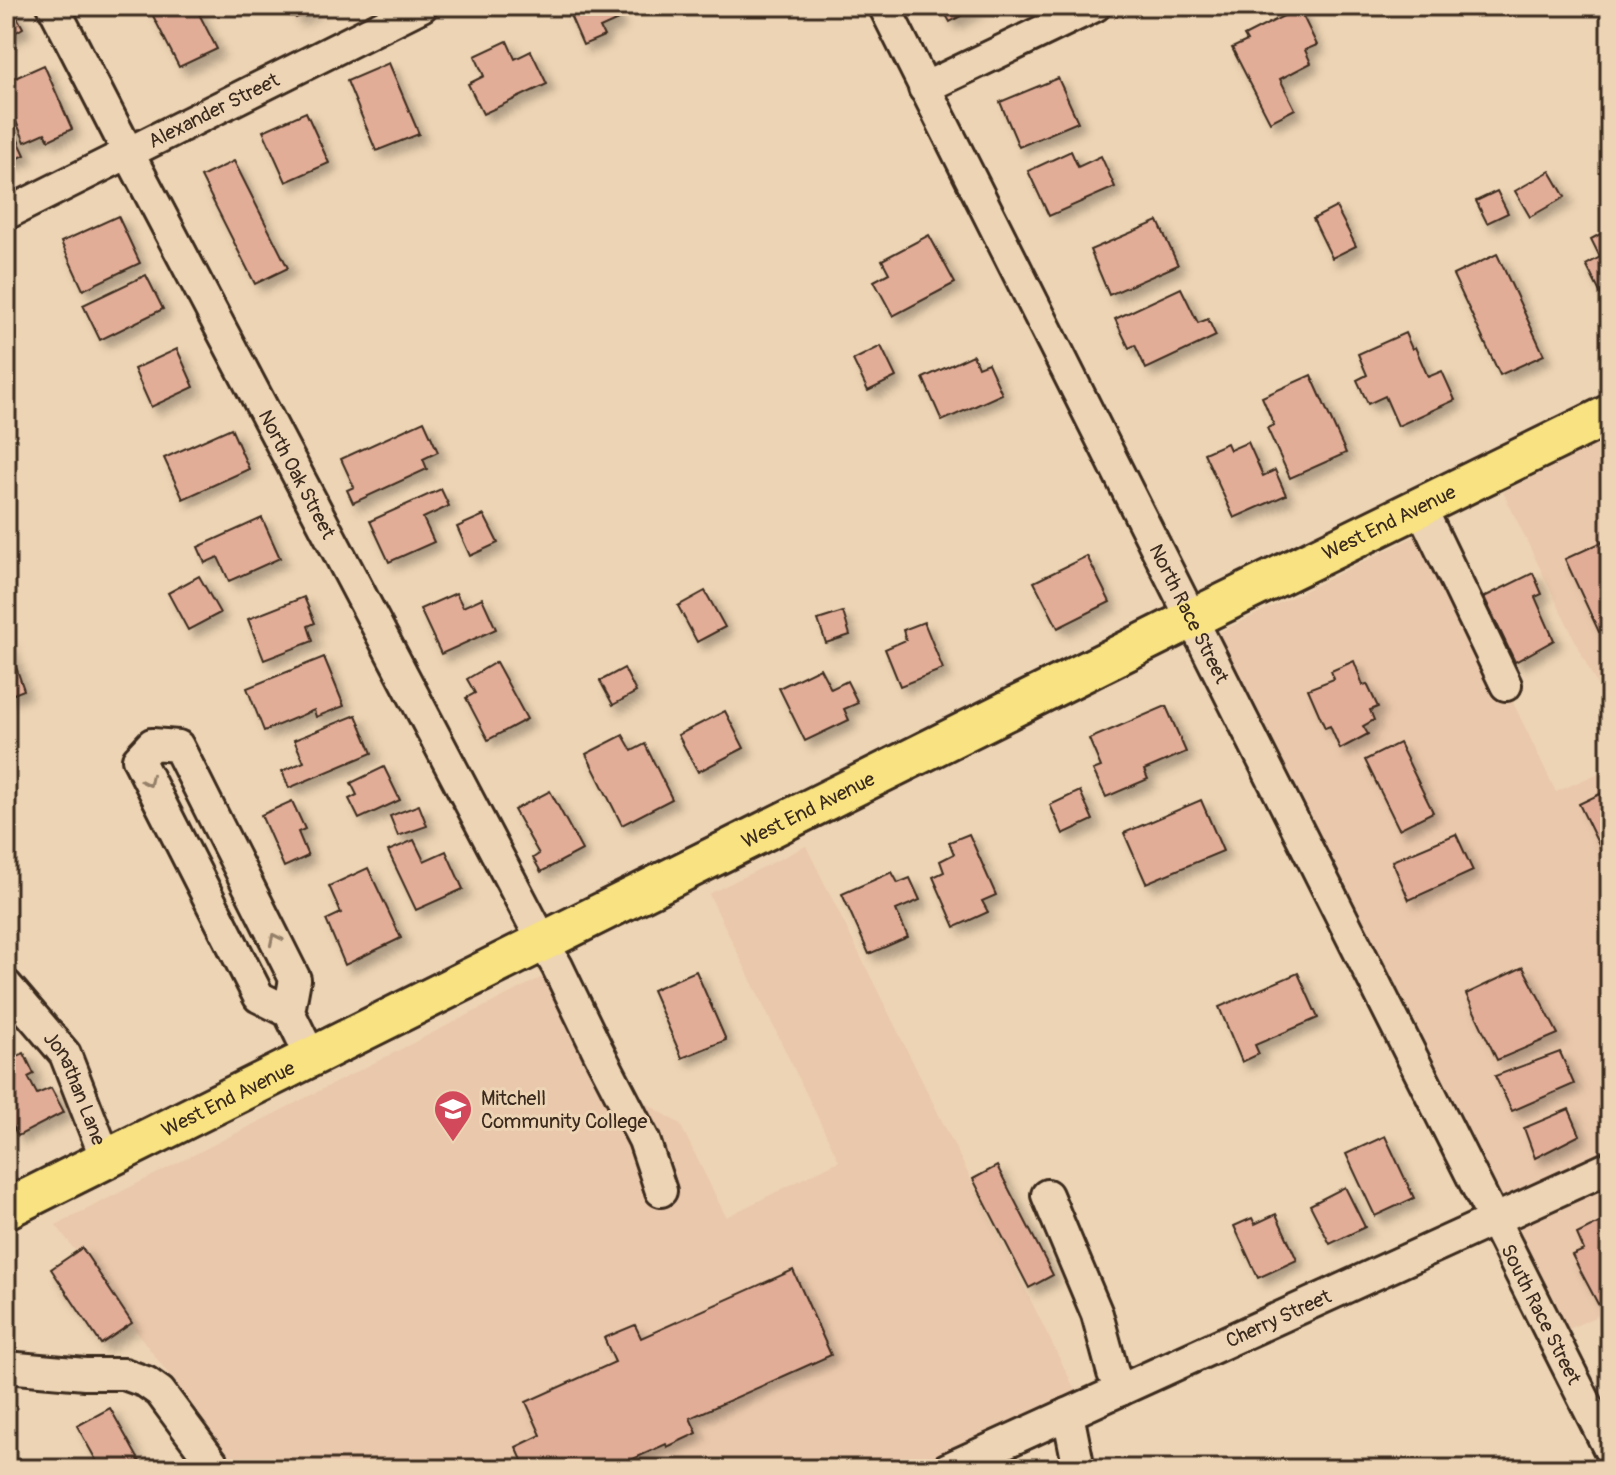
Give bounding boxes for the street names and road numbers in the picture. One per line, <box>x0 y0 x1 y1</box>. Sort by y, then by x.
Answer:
street label: Alexander Street <box>144 67 284 154</box>
street label: North Oak Street <box>253 406 341 544</box>
street label: West End Avenue <box>1318 479 1460 566</box>
street label: North Race Street <box>1143 540 1235 689</box>
street label: West End Avenue <box>738 766 879 854</box>
street label: Jonathan Lane <box>38 1026 111 1149</box>
street label: West End Avenue <box>157 1055 299 1143</box>
street label: South Race Street <box>1495 1240 1587 1390</box>
street label: Cherry Street <box>1222 1283 1336 1353</box>

